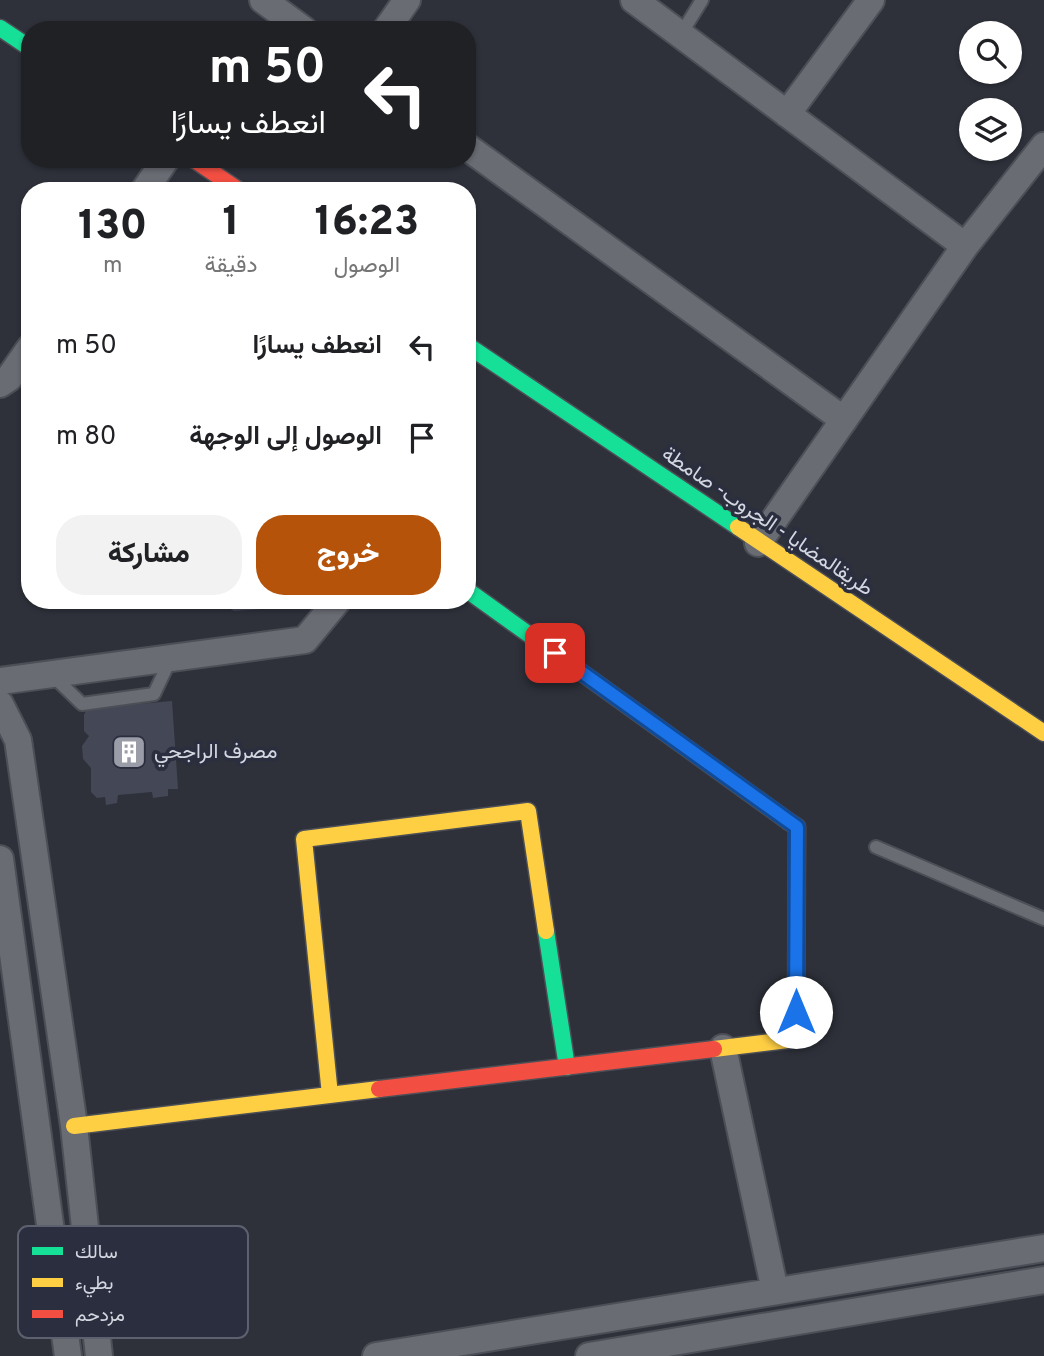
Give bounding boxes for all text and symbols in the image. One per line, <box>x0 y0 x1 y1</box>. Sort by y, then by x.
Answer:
map controls <box>959 21 1022 161</box>
button: search <box>959 21 1022 84</box>
text: 50 m <box>209 39 326 101</box>
icon: left <box>350 49 441 140</box>
button: layers <box>959 98 1022 161</box>
text: انعطف يسارًا <box>171 105 326 145</box>
text: 1 <box>222 197 240 250</box>
text: 16:23 <box>315 197 419 250</box>
text: 130 <box>78 201 147 254</box>
text: m <box>103 252 122 281</box>
text: دقيقة <box>204 252 258 281</box>
text: الوصول <box>334 252 400 281</box>
icon: left <box>403 328 441 366</box>
text: 50 m <box>56 330 117 363</box>
text: انعطف يسارًا <box>252 330 382 363</box>
icon: arrive <box>403 419 441 457</box>
text: 80 m <box>56 421 116 454</box>
text: الوصول إلى الوجهة <box>189 421 382 454</box>
street label: طريقالمضايا - الجروب- صامطة <box>656 441 878 603</box>
button: مشاركة <box>56 515 242 595</box>
button: خروج <box>256 515 441 595</box>
pin <box>525 623 585 683</box>
icon: arrive <box>536 634 574 672</box>
building icon: مصرف الراجحي <box>110 733 148 771</box>
place label: مصرف الراجحي <box>154 739 278 768</box>
position arrow <box>759 975 833 1049</box>
legend <box>18 1226 248 1338</box>
text: سالك <box>75 1241 118 1265</box>
text: بطيء <box>75 1272 113 1298</box>
text: مزدحم <box>75 1304 125 1328</box>

